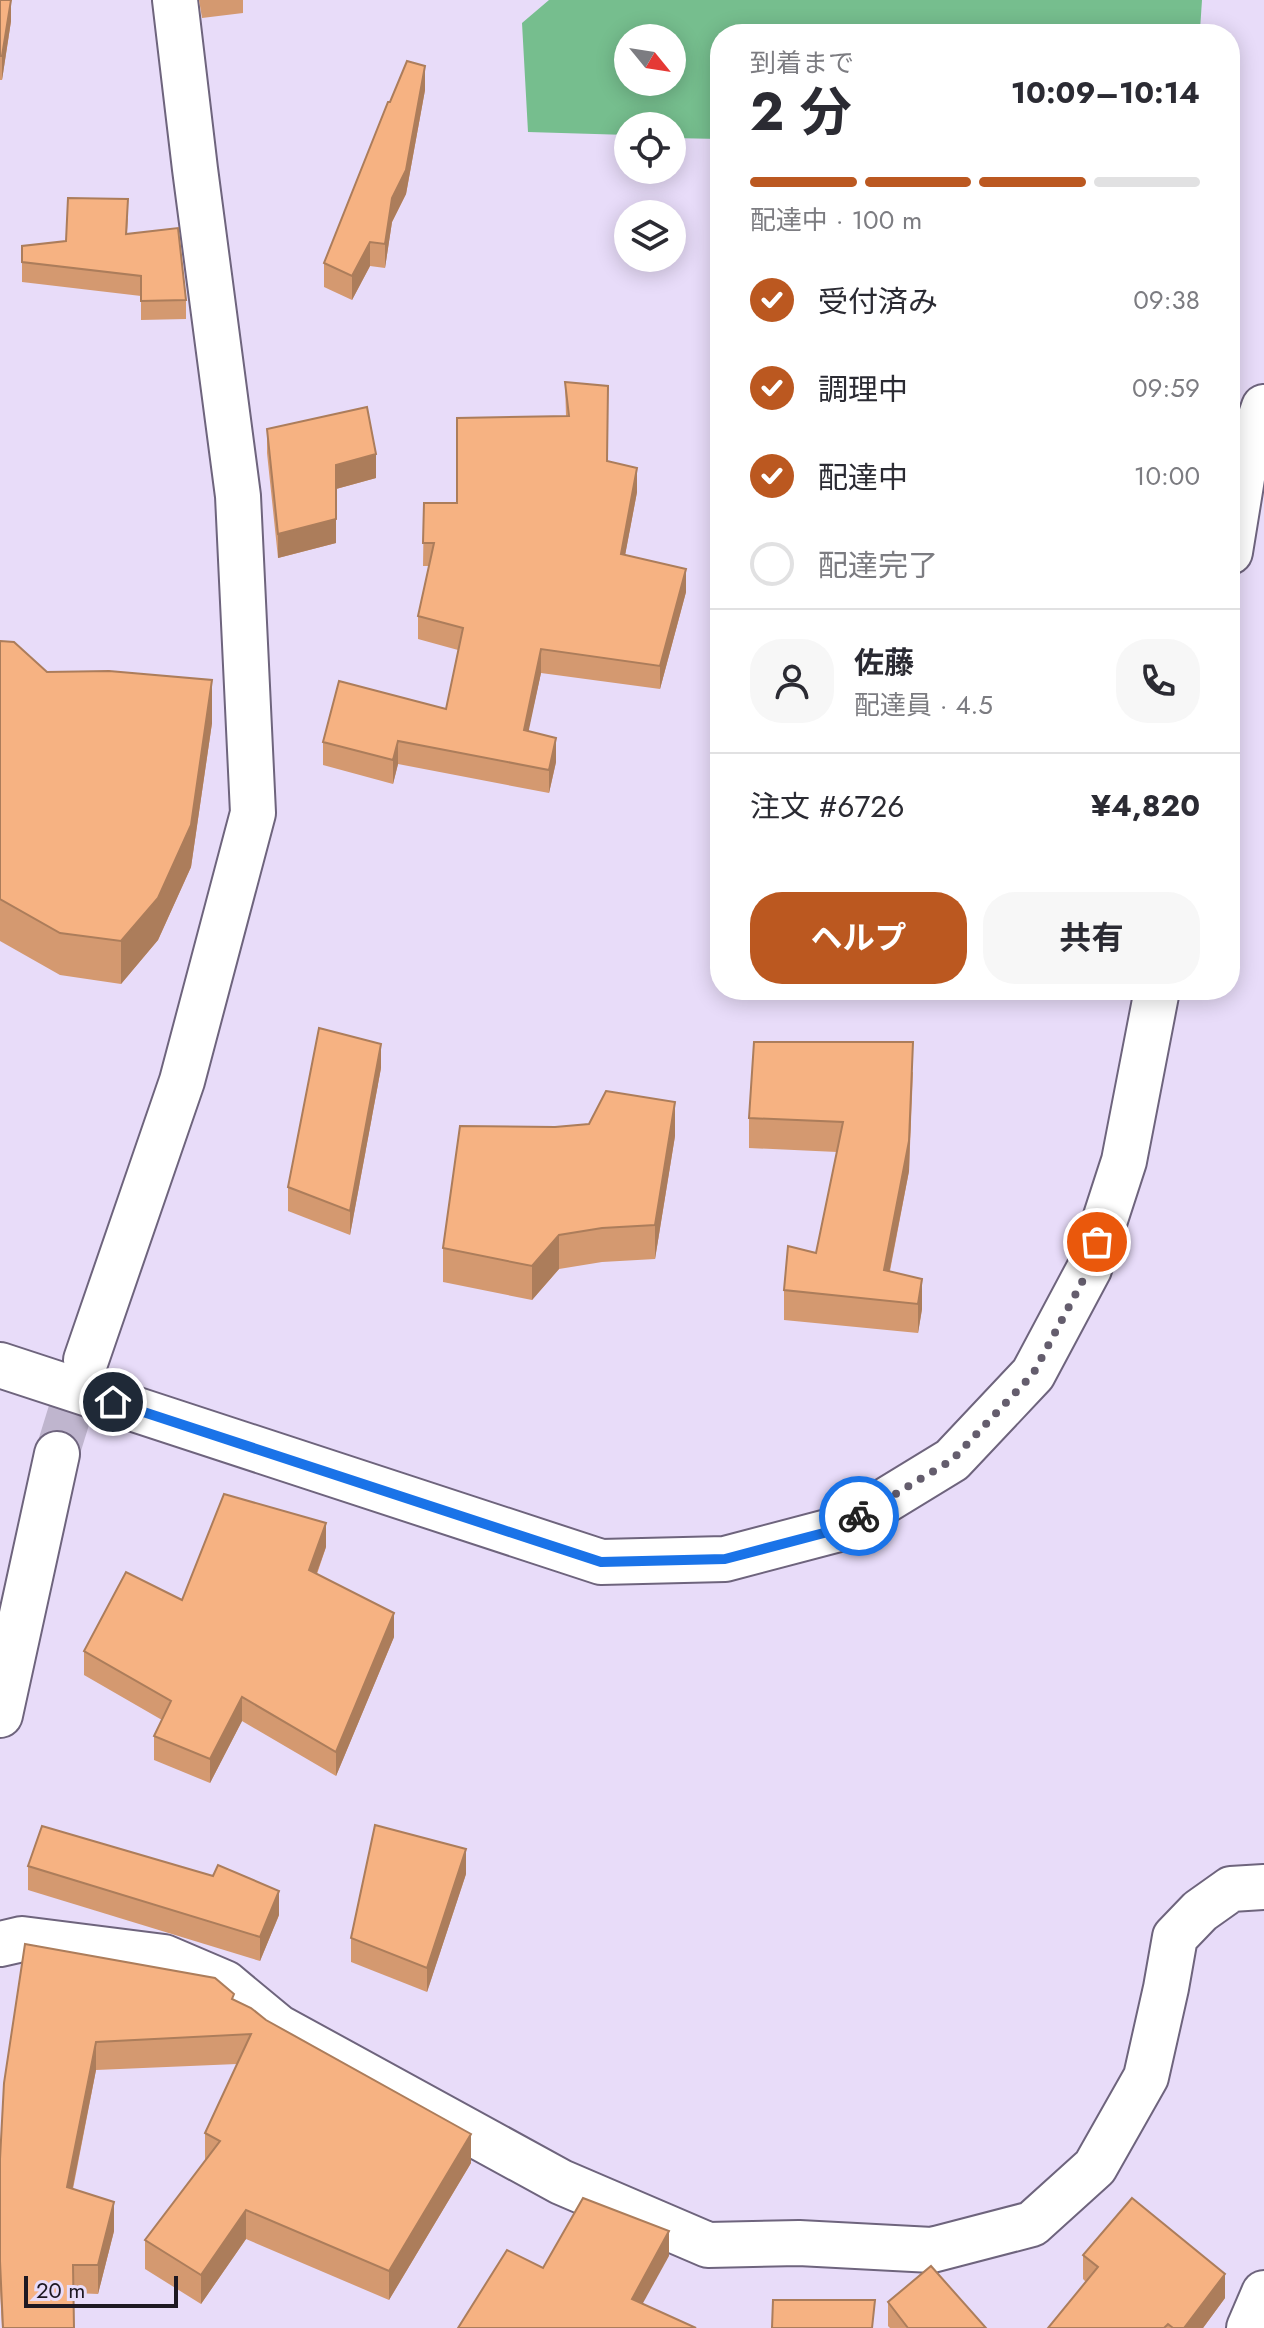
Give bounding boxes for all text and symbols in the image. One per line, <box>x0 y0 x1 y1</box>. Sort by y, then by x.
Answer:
north arrow <box>614 24 686 96</box>
map controls <box>614 24 686 272</box>
text: 到着まで <box>750 44 854 82</box>
text: 10:09–10:14 <box>1011 71 1200 114</box>
text: 2 分 <box>750 74 852 150</box>
button: locate <box>614 112 686 184</box>
button: layers <box>614 200 686 272</box>
text: 配達中 · 100 m <box>750 201 922 239</box>
icon: check <box>750 278 794 322</box>
text: 受付済み <box>818 280 938 323</box>
text: 09:38 <box>1133 281 1200 319</box>
icon: check <box>750 366 794 410</box>
text: 調理中 <box>818 368 908 411</box>
text: 09:59 <box>1132 369 1200 407</box>
icon: check <box>750 454 794 498</box>
text: 配達中 <box>818 456 908 499</box>
text: 10:00 <box>1134 457 1200 495</box>
text: 配達完了 <box>818 544 938 587</box>
button: person <box>750 639 834 723</box>
button: phone <box>1116 639 1200 723</box>
text: 佐藤 <box>854 641 914 684</box>
text: 配達員 · 4.5 <box>854 686 993 724</box>
text: ¥4,820 <box>1091 784 1200 827</box>
text: 注文 #6726 <box>750 785 905 828</box>
button: ヘルプ <box>750 892 967 984</box>
button: 共有 <box>983 892 1200 984</box>
pin <box>1063 1208 1131 1276</box>
icon: bag <box>1075 1220 1119 1264</box>
pin <box>79 1368 147 1436</box>
icon: home <box>91 1380 135 1424</box>
courier <box>819 1476 899 1556</box>
icon: bike <box>837 1494 881 1538</box>
scale bar <box>24 2272 178 2308</box>
text: 20 m <box>36 2274 85 2306</box>

